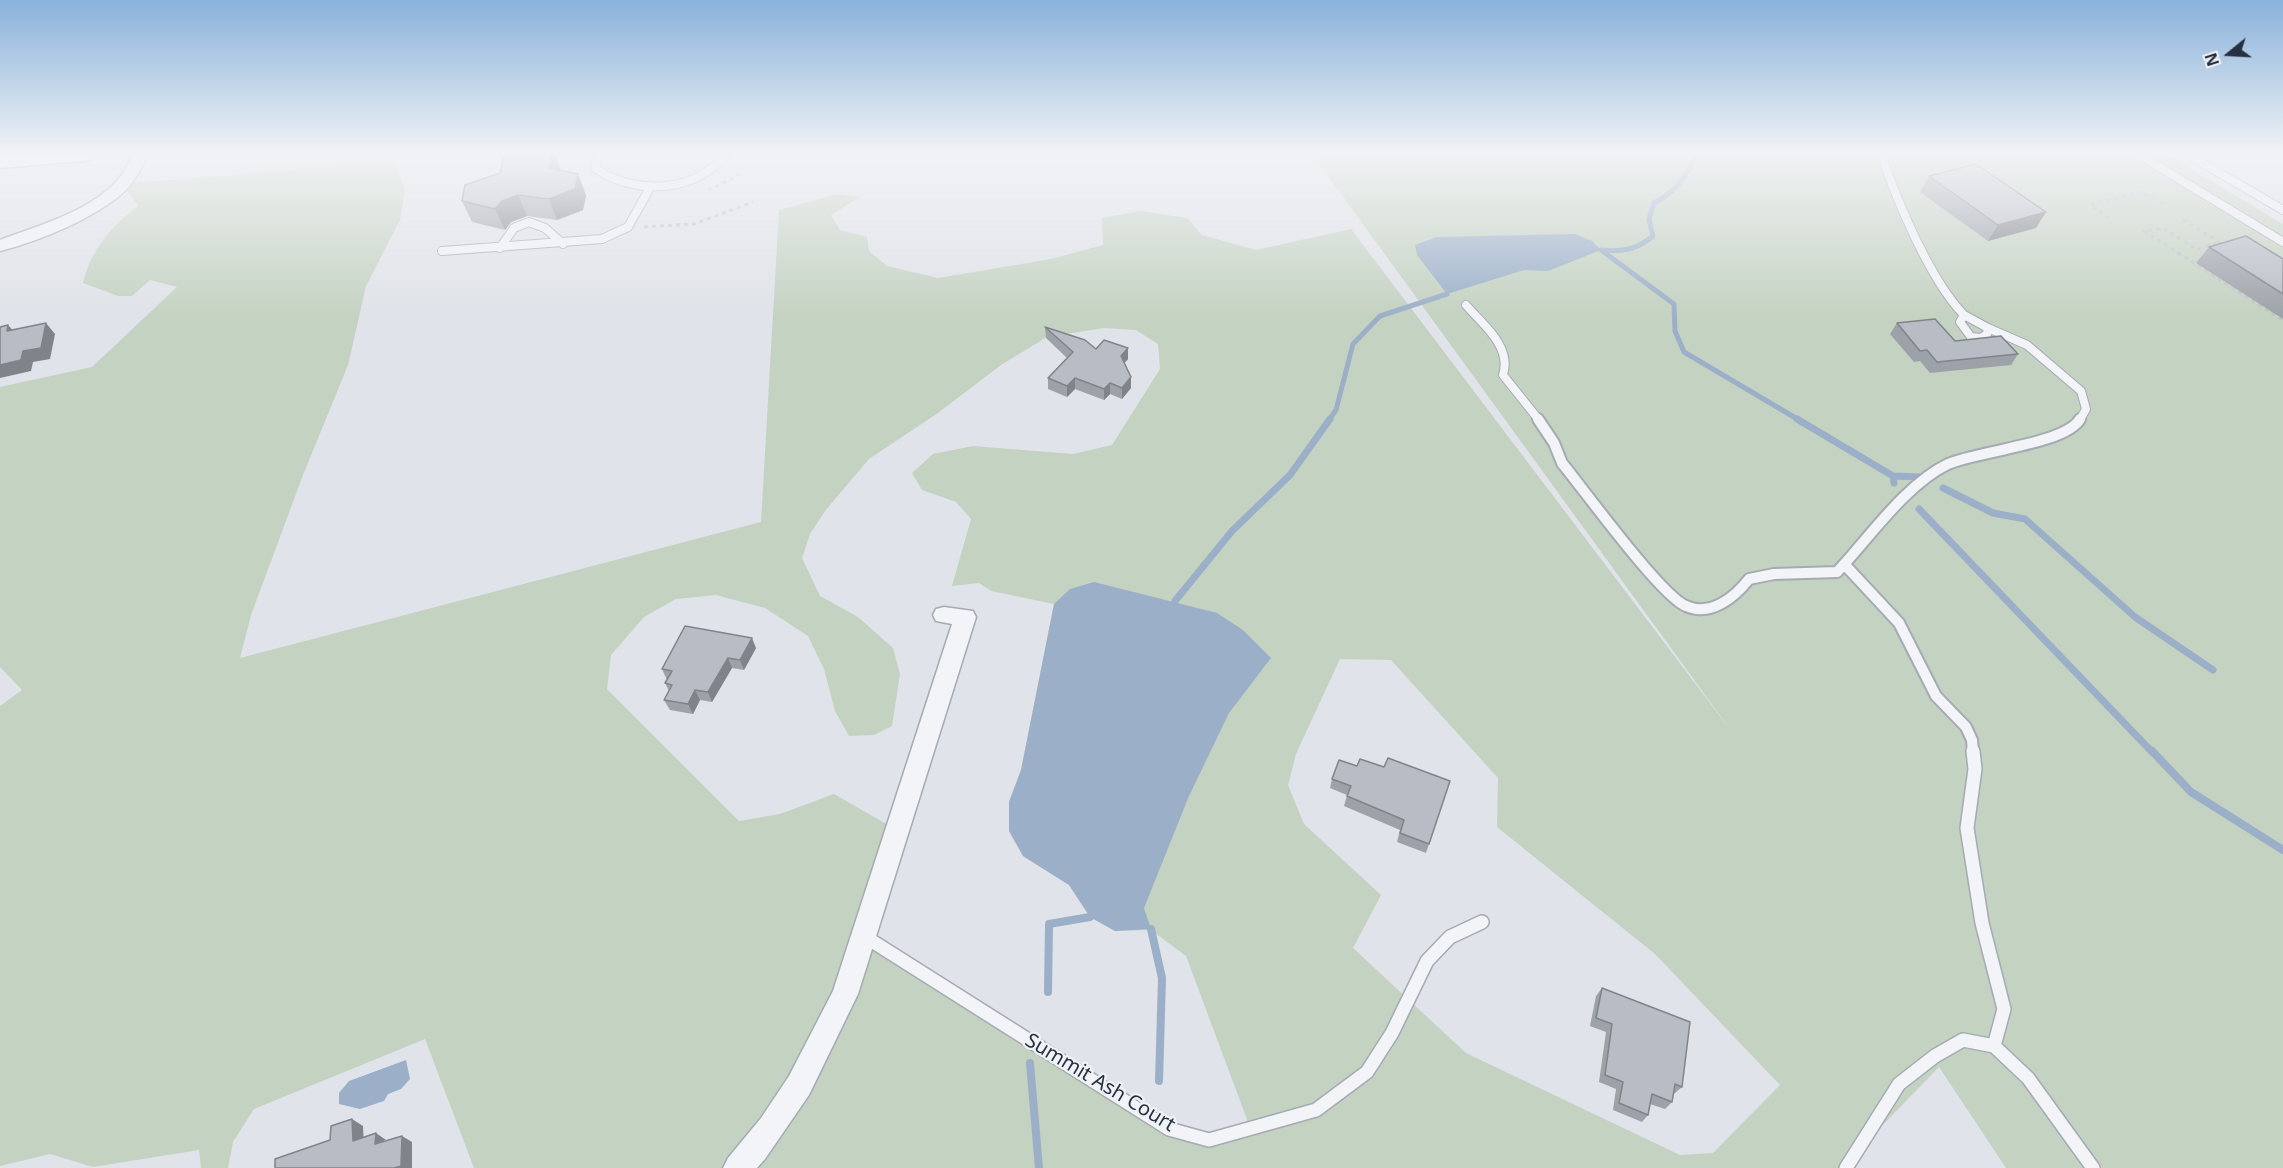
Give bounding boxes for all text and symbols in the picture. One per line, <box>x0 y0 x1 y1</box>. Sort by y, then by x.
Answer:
north arrow <box>2199 24 2259 84</box>
text: N <box>2199 50 2224 69</box>
street label: Summit Ash Court <box>1021 1029 1179 1137</box>

